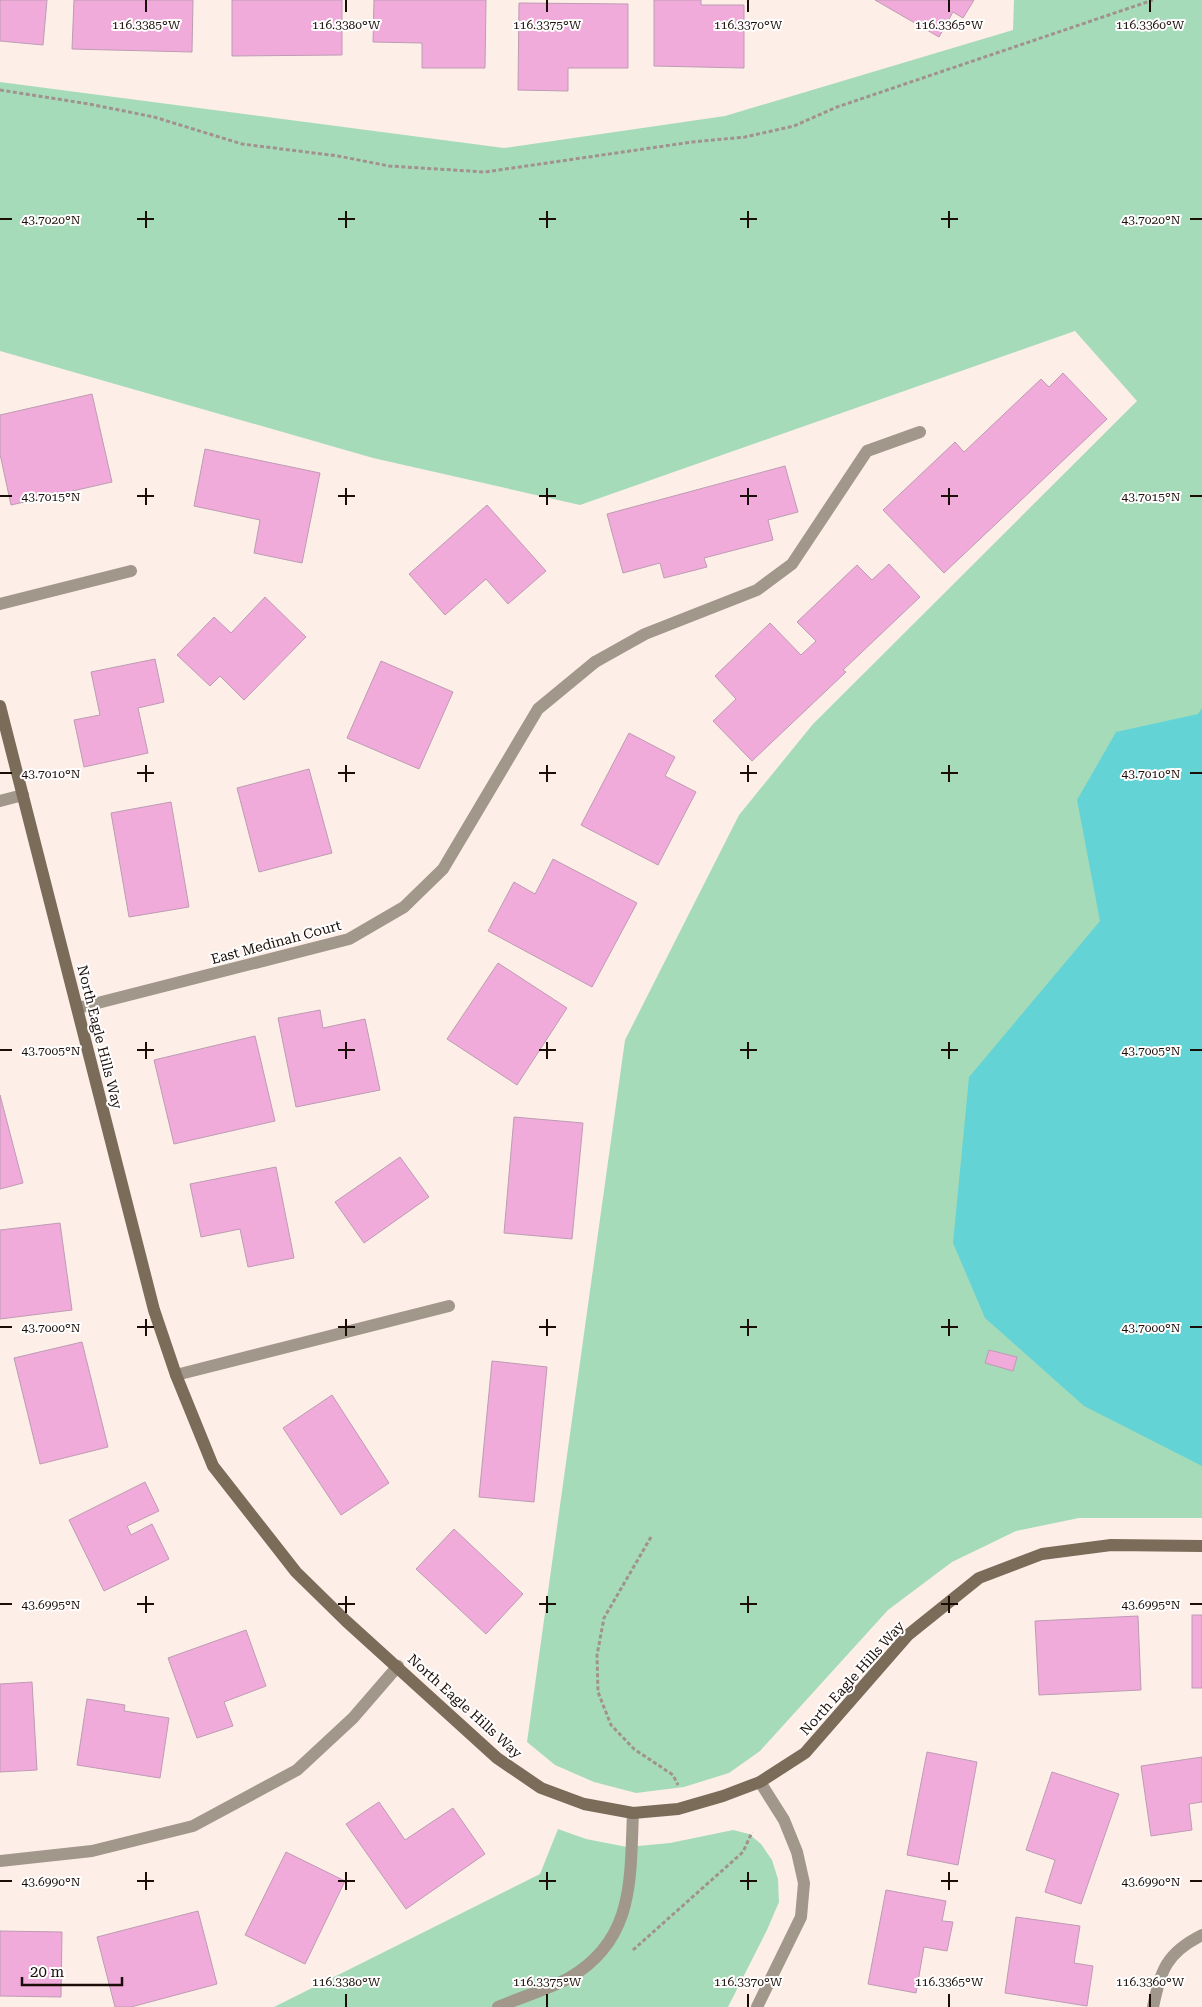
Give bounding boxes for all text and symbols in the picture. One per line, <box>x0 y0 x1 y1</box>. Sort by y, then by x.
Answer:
text: 116.3385°W <box>112 18 181 32</box>
text: 116.3380°W <box>312 18 381 32</box>
text: 116.3375°W <box>513 18 582 32</box>
text: 116.3370°W <box>714 18 783 32</box>
text: 116.3365°W <box>915 18 984 32</box>
text: 116.3360°W <box>1116 18 1185 32</box>
text: 43.7020°N <box>22 213 81 227</box>
text: 43.7020°N <box>1122 213 1181 227</box>
text: 43.7015°N <box>22 490 81 504</box>
text: 43.7015°N <box>1122 490 1181 504</box>
text: 43.7010°N <box>22 767 81 781</box>
text: 43.7010°N <box>1122 767 1181 781</box>
street label: East Medinah Court <box>209 917 343 967</box>
street label: North Eagle Hills Way <box>74 963 126 1111</box>
text: 43.7005°N <box>22 1044 81 1058</box>
text: 43.7005°N <box>1122 1044 1181 1058</box>
text: 43.7000°N <box>22 1321 81 1335</box>
text: 43.7000°N <box>1122 1321 1181 1335</box>
text: 43.6995°N <box>22 1598 81 1612</box>
text: 43.6995°N <box>1122 1598 1181 1612</box>
street label: North Eagle Hills Way <box>797 1617 908 1738</box>
street label: North Eagle Hills Way <box>405 1651 526 1762</box>
text: 43.6990°N <box>22 1875 81 1889</box>
text: 43.6990°N <box>1122 1875 1181 1889</box>
scale bar <box>22 1954 122 1986</box>
text: 20 m <box>30 1963 65 1981</box>
text: 116.3380°W <box>312 1975 381 1989</box>
text: 116.3375°W <box>513 1975 582 1989</box>
text: 116.3370°W <box>714 1975 783 1989</box>
text: 116.3365°W <box>915 1975 984 1989</box>
text: 116.3360°W <box>1116 1975 1185 1989</box>

